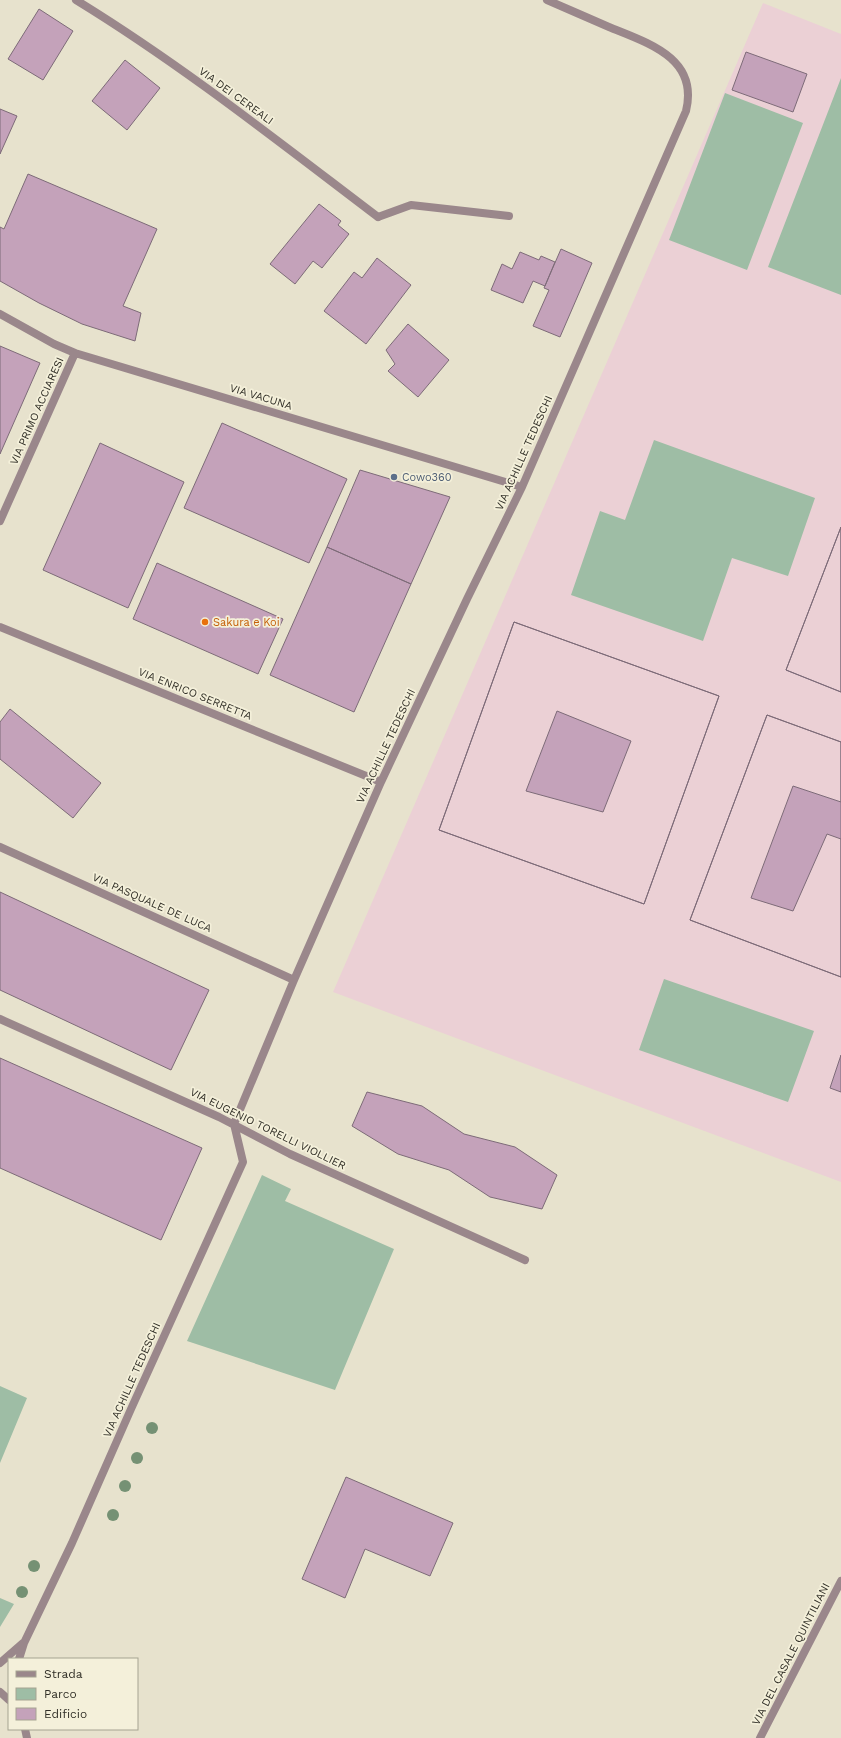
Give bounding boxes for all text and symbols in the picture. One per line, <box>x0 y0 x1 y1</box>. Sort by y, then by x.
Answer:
street label: VIA DEI CEREALI <box>196 65 276 127</box>
street label: VIA PRIMO ACCIARESI <box>7 355 67 467</box>
street label: VIA VACUNA <box>228 381 294 413</box>
street label: VIA ACHILLE TEDESCHI <box>493 393 555 513</box>
place label: Cowo360 <box>402 471 452 484</box>
marker: Cowo360 <box>389 472 399 482</box>
place label: Sakura e Koi <box>213 616 280 629</box>
marker: Sakura e Koi <box>200 617 210 627</box>
street label: VIA ENRICO SERRETTA <box>136 665 254 723</box>
street label: VIA ACHILLE TEDESCHI <box>354 687 418 805</box>
street label: VIA PASQUALE DE LUCA <box>90 871 214 935</box>
street label: VIA EUGENIO TORELLI VIOLLIER <box>188 1085 348 1173</box>
street label: VIA ACHILLE TEDESCHI <box>101 1320 163 1440</box>
street label: VIA DEL CASALE QUINTILIANI <box>749 1581 833 1727</box>
legend <box>8 1658 138 1730</box>
text: Strada <box>44 1667 83 1681</box>
text: Parco <box>44 1687 77 1701</box>
text: Edificio <box>44 1707 87 1721</box>

